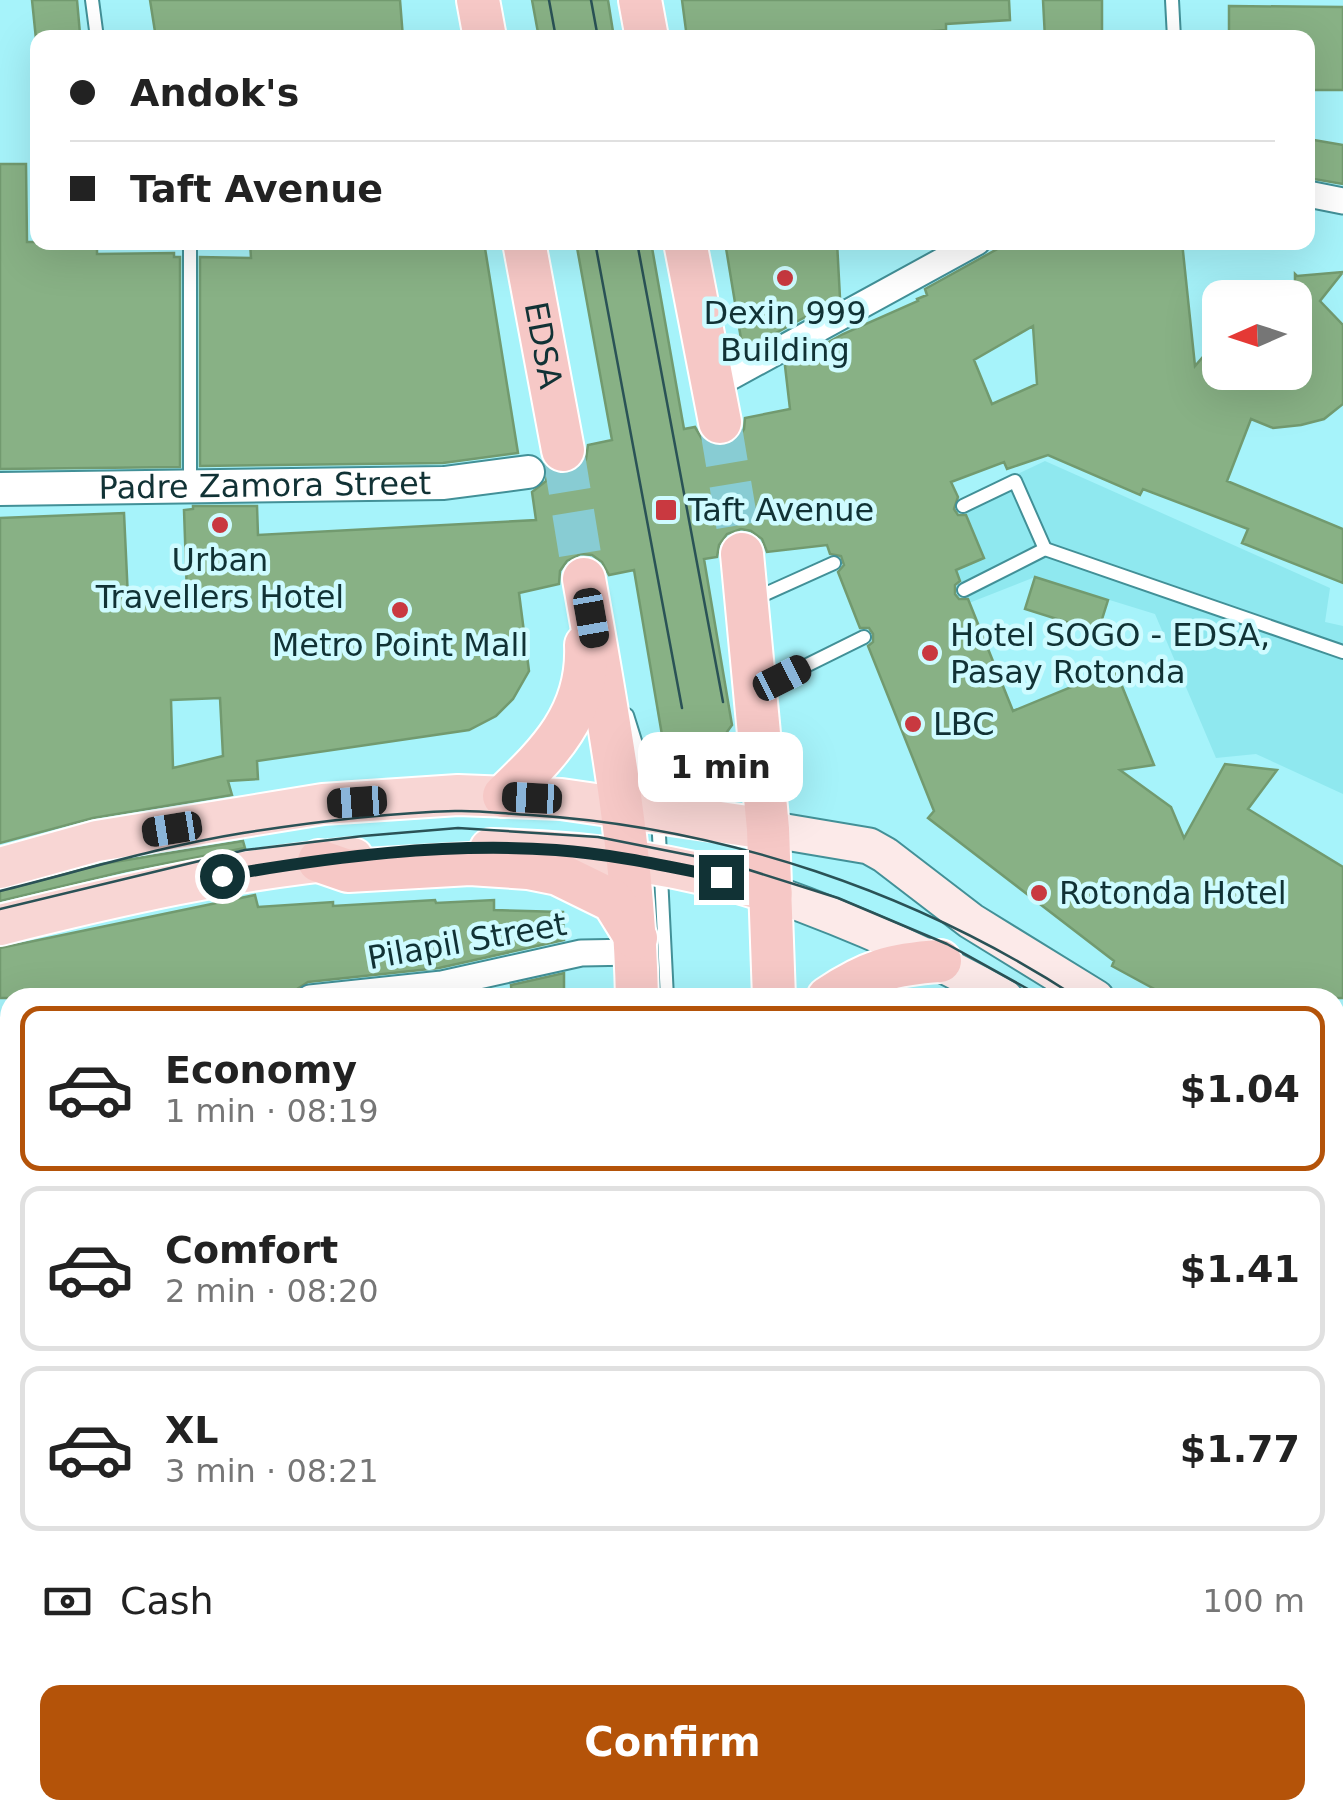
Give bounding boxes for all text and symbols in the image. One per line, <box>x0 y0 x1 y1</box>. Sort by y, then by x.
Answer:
text: Andok's <box>130 71 299 115</box>
text: Taft Avenue <box>130 167 383 211</box>
marker: Dexin 999 Building <box>774 267 796 289</box>
north arrow <box>1202 280 1312 390</box>
map controls <box>1202 280 1312 390</box>
place label: Dexin 999 Building <box>703 294 867 369</box>
street label: EDSA <box>517 299 570 392</box>
street label: Padre Zamora Street <box>98 464 431 507</box>
place label: Taft Avenue <box>687 491 874 529</box>
marker: Taft Avenue <box>653 497 679 523</box>
marker: Urban Travellers Hotel <box>209 514 231 536</box>
place label: Urban Travellers Hotel <box>95 541 344 616</box>
car <box>571 586 611 650</box>
marker: Metro Point Mall <box>389 599 411 621</box>
place label: Hotel SOGO - EDSA, Pasay Rotonda <box>950 616 1270 691</box>
place label: Metro Point Mall <box>272 626 528 664</box>
marker: Hotel SOGO - EDSA, Pasay Rotonda <box>919 642 941 664</box>
car <box>748 651 816 705</box>
place label: LBC <box>933 705 995 743</box>
marker: LBC <box>902 713 924 735</box>
callout: 1 min <box>638 732 804 802</box>
text: 1 min <box>670 748 771 786</box>
car <box>501 781 563 815</box>
car <box>326 785 388 819</box>
car <box>140 809 204 849</box>
route start <box>200 854 245 899</box>
route end <box>699 855 744 900</box>
place label: Rotonda Hotel <box>1059 874 1287 912</box>
marker: Rotonda Hotel <box>1028 882 1050 904</box>
street label: Pilapil Street <box>364 905 570 977</box>
icon: car <box>45 1044 135 1134</box>
text: Economy <box>165 1048 357 1092</box>
text: $1.04 <box>1180 1067 1300 1111</box>
text: 1 min · 08:19 <box>165 1092 379 1130</box>
icon: car <box>45 1224 135 1314</box>
text: Comfort <box>165 1228 338 1272</box>
text: $1.41 <box>1180 1247 1300 1291</box>
text: 2 min · 08:20 <box>165 1272 379 1310</box>
icon: car <box>45 1404 135 1494</box>
text: XL <box>165 1408 219 1452</box>
text: $1.77 <box>1180 1427 1300 1471</box>
text: 3 min · 08:21 <box>165 1452 379 1490</box>
icon: cash <box>40 1574 95 1629</box>
text: Cash <box>120 1579 214 1623</box>
text: 100 m <box>1203 1582 1305 1620</box>
button: Confirm <box>40 1685 1305 1800</box>

